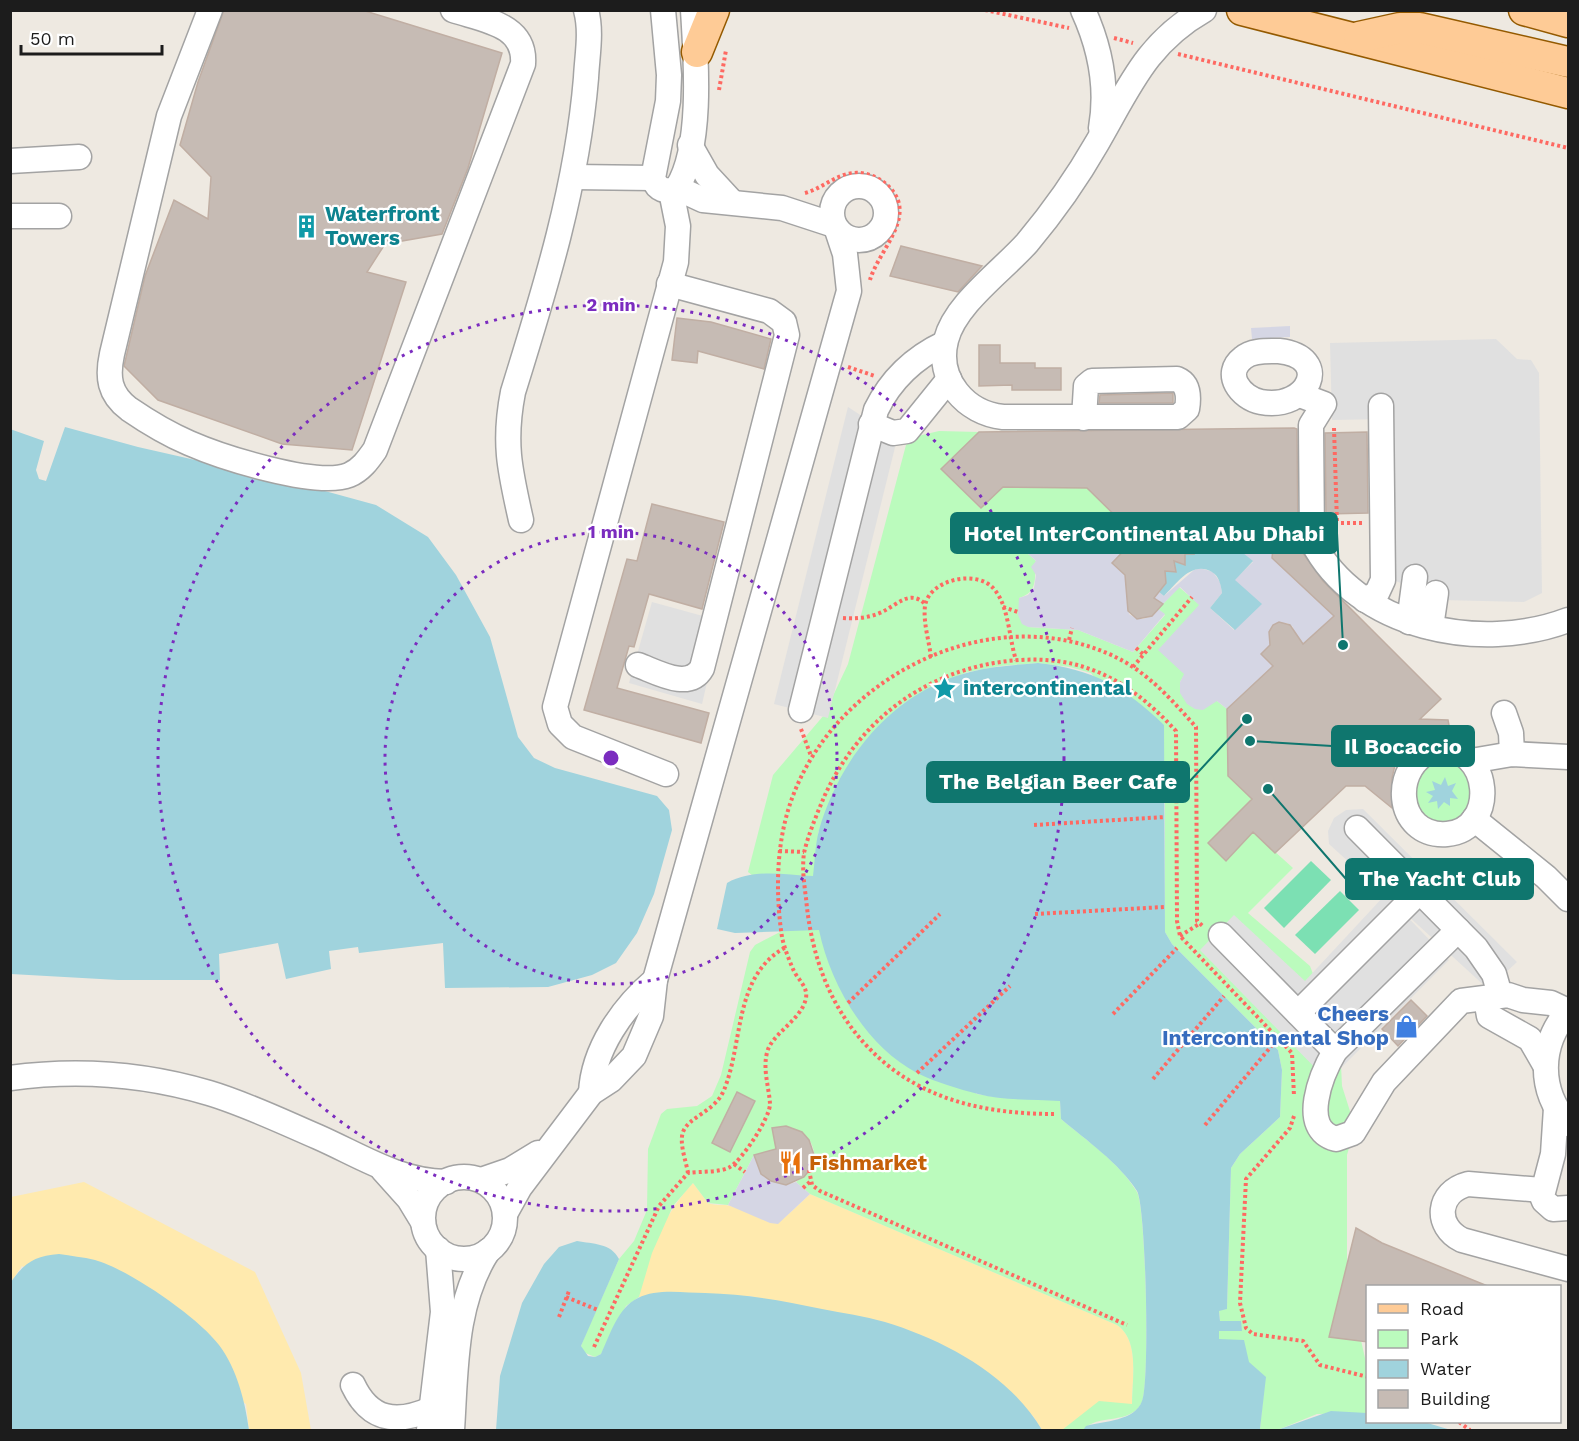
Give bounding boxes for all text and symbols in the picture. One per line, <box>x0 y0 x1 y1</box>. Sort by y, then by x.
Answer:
scale bar <box>21 18 162 56</box>
text: 50 m <box>30 28 75 49</box>
place label: Waterfront Towers <box>325 201 440 250</box>
building icon: Waterfront Towers <box>294 213 320 239</box>
text: 2 min <box>586 294 636 315</box>
callout: Hotel InterContinental Abu Dhabi <box>951 513 1337 553</box>
text: 1 min <box>588 521 634 542</box>
text: Hotel InterContinental Abu Dhabi <box>963 521 1325 546</box>
place icon: intercontinental <box>932 675 958 701</box>
place label: intercontinental <box>963 675 1132 700</box>
callout: Il Bocaccio <box>1332 726 1474 766</box>
text: Il Bocaccio <box>1344 734 1462 759</box>
centre of rings <box>601 748 621 768</box>
callout: The Belgian Beer Cafe <box>927 762 1189 802</box>
text: The Belgian Beer Cafe <box>939 769 1177 794</box>
callout: The Yacht Club <box>1346 859 1533 899</box>
text: The Yacht Club <box>1359 866 1521 891</box>
place label: Cheers Intercontinental Shop <box>1162 1001 1389 1050</box>
shop icon: Cheers Intercontinental Shop <box>1394 1013 1420 1039</box>
restaurant icon: Fishmarket <box>778 1150 804 1176</box>
place label: Fishmarket <box>809 1150 927 1175</box>
legend <box>1366 1285 1561 1423</box>
text: Road <box>1420 1298 1464 1319</box>
text: Park <box>1420 1328 1459 1349</box>
text: Water <box>1420 1358 1472 1379</box>
text: Building <box>1420 1388 1490 1409</box>

